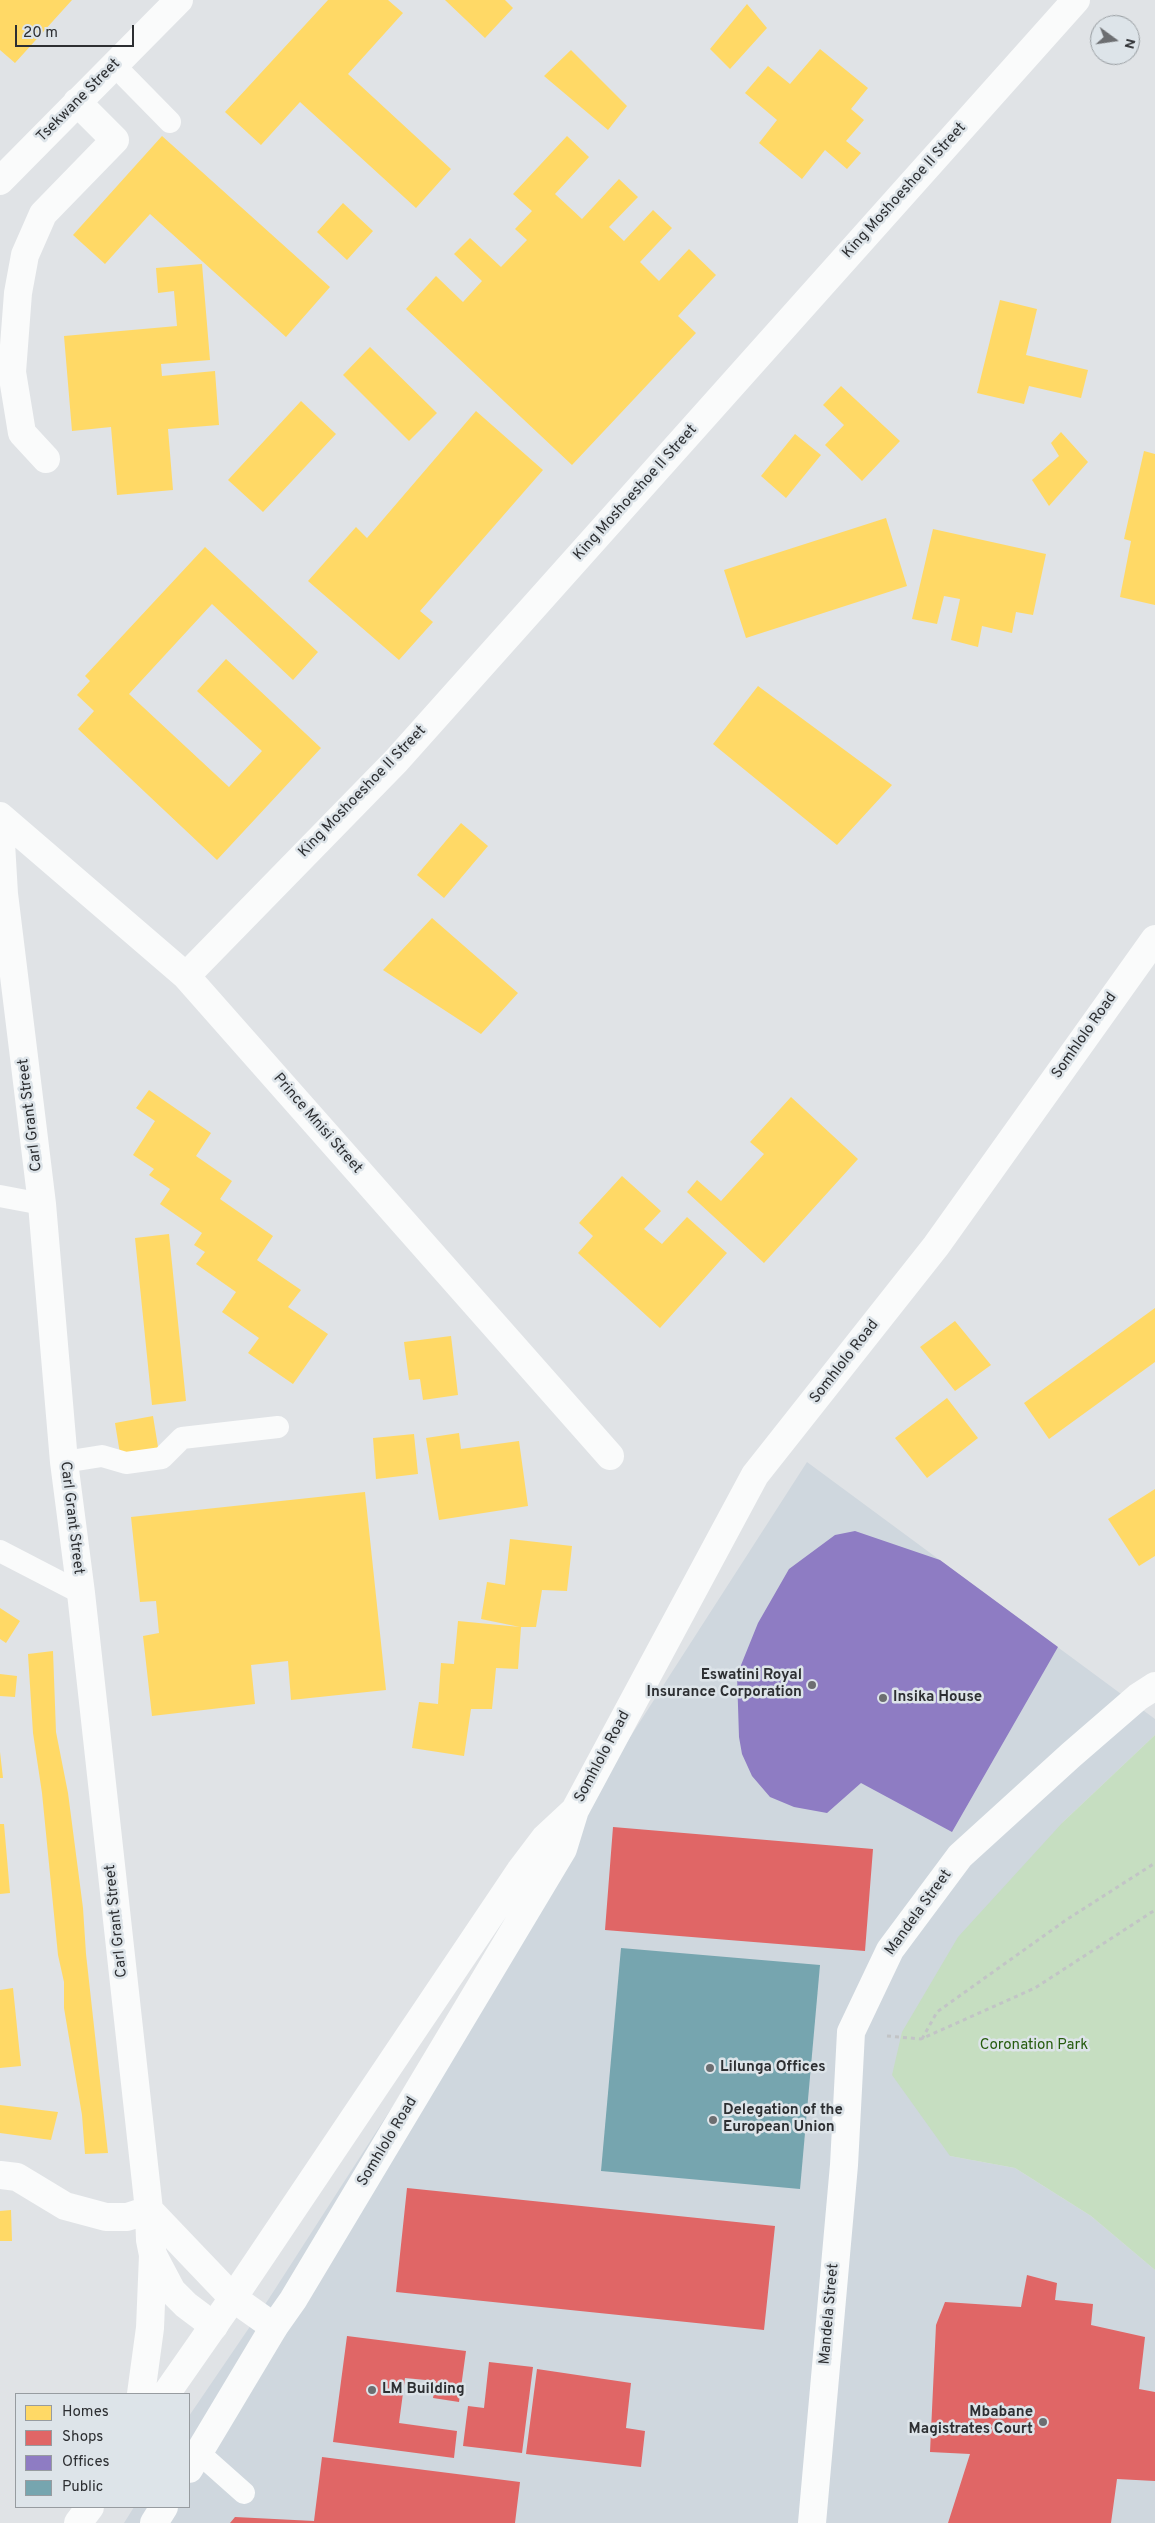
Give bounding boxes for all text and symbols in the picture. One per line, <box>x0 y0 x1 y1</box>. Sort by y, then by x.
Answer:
scale bar <box>18 15 136 47</box>
north arrow <box>1090 15 1140 65</box>
text: 20 m <box>23 24 58 43</box>
text: N <box>1120 37 1139 50</box>
street label: Tsekwane Street <box>34 56 124 146</box>
street label: King Moshoeshoe II Street <box>839 120 971 262</box>
street label: King Moshoeshoe II Street <box>570 422 702 564</box>
street label: King Moshoeshoe II Street <box>295 722 431 862</box>
street label: Somhlolo Road <box>1049 989 1121 1083</box>
street label: Carl Grant Street <box>15 1057 47 1173</box>
street label: Prince Mnisi Street <box>269 1070 365 1178</box>
street label: Somhlolo Road <box>807 1317 883 1407</box>
street label: Carl Grant Street <box>55 1460 87 1576</box>
place label: Eswatini Royal Insurance Corporation <box>647 1667 802 1702</box>
marker: Eswatini Royal Insurance Corporation <box>806 1679 818 1691</box>
place label: Insika House <box>893 1689 982 1707</box>
marker: Insika House <box>877 1692 889 1704</box>
street label: Somhlolo Road <box>571 1708 635 1806</box>
street label: Carl Grant Street <box>102 1864 132 1978</box>
street label: Mandela Street <box>882 1867 956 1959</box>
park label: Coronation Park <box>980 2037 1088 2055</box>
place label: Lilunga Offices <box>720 2059 826 2077</box>
marker: Lilunga Offices <box>704 2062 716 2074</box>
street label: Somhlolo Road <box>354 2094 422 2190</box>
place label: Delegation of the European Union <box>723 2102 843 2137</box>
marker: Delegation of the European Union <box>707 2114 719 2126</box>
street label: Mandela Street <box>817 2263 843 2365</box>
place label: LM Building <box>382 2381 465 2399</box>
marker: LM Building <box>366 2384 378 2396</box>
legend <box>15 2393 190 2508</box>
text: Homes <box>62 2403 109 2422</box>
place label: Mbabane Magistrates Court <box>909 2404 1033 2439</box>
marker: Mbabane Magistrates Court <box>1037 2416 1049 2428</box>
text: Shops <box>62 2428 103 2447</box>
text: Offices <box>62 2453 109 2472</box>
text: Public <box>62 2478 103 2497</box>

